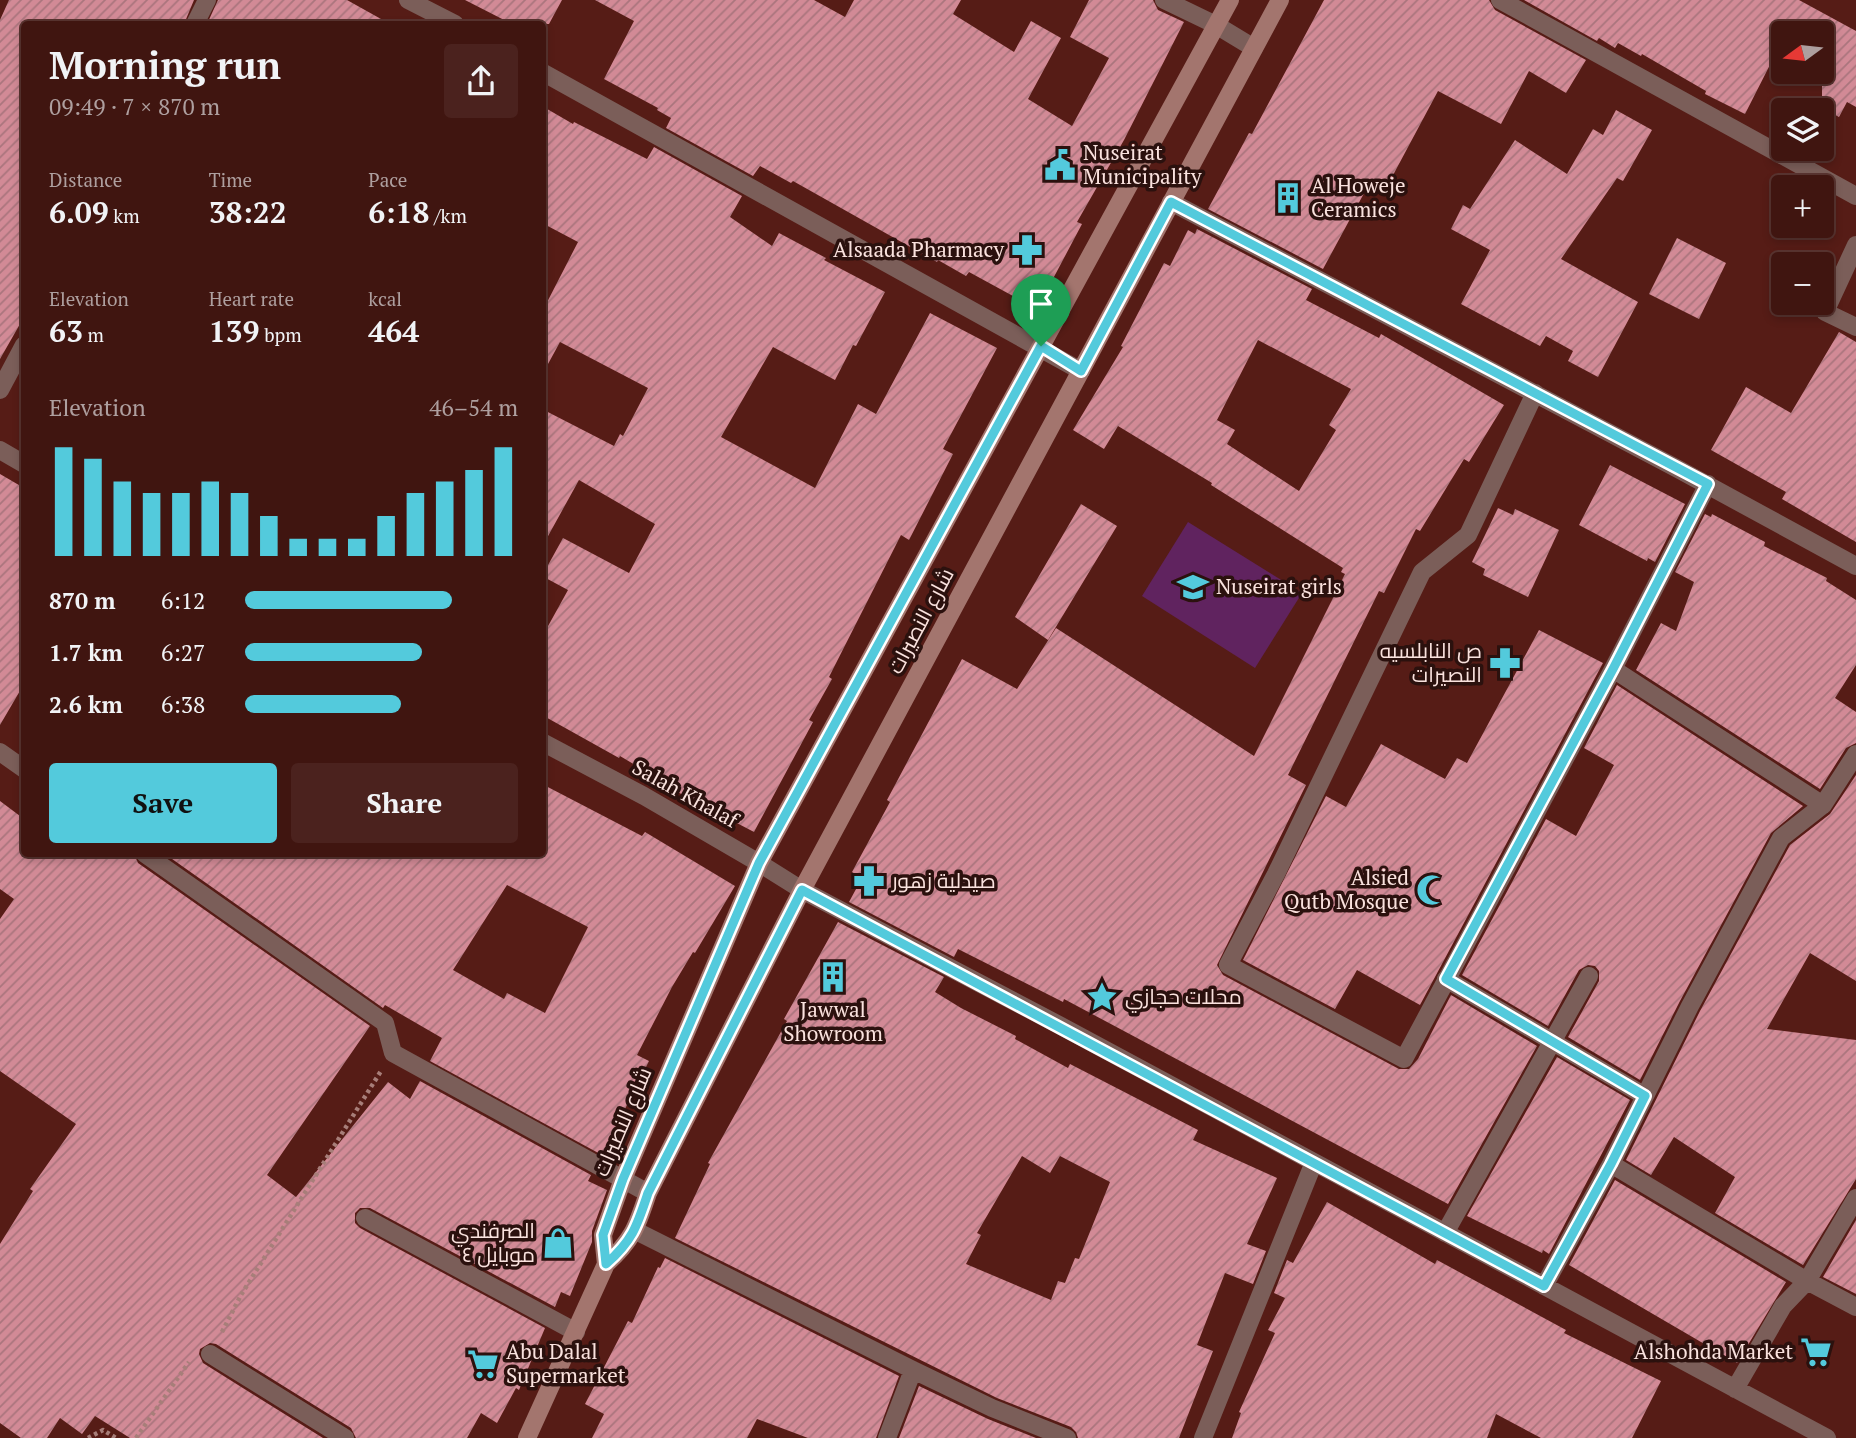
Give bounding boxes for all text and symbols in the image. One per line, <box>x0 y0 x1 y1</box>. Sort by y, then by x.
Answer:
north arrow <box>1771 21 1834 84</box>
map controls <box>1771 21 1834 315</box>
text: Morning run <box>49 40 281 90</box>
button: share <box>444 44 518 118</box>
text: 09:49 · 7 × 870 m <box>49 91 220 122</box>
button: layers <box>1771 98 1834 161</box>
place label: Nuseirat Municipality <box>1083 138 1202 190</box>
public building icon: Nuseirat Municipality <box>1043 148 1077 182</box>
text: Distance <box>49 167 122 192</box>
text: Time <box>209 167 252 192</box>
text: Pace <box>368 167 407 192</box>
place label: Al Howeje Ceramics <box>1311 171 1406 223</box>
button: + <box>1771 175 1834 238</box>
building icon: Al Howeje Ceramics <box>1271 181 1305 215</box>
text: 6.09 <box>49 192 109 232</box>
text: 38:22 <box>209 192 287 232</box>
text: 6:18 <box>368 192 429 232</box>
text: km <box>109 203 140 228</box>
text: /km <box>429 203 467 228</box>
pharmacy icon: Alsaada Pharmacy <box>1010 233 1044 267</box>
place label: Alsaada Pharmacy <box>833 235 1004 263</box>
button: − <box>1771 252 1834 315</box>
pin <box>1011 274 1071 346</box>
icon: arrive <box>1022 285 1060 323</box>
text: Elevation <box>49 286 129 311</box>
text: Heart rate <box>209 286 294 311</box>
text: kcal <box>368 286 402 311</box>
text: 63 <box>49 311 83 351</box>
text: 139 <box>209 311 260 351</box>
text: 464 <box>368 311 419 351</box>
text: m <box>83 322 104 347</box>
text: bpm <box>260 322 302 347</box>
text: Elevation <box>49 392 146 423</box>
text: 46–54 m <box>429 392 518 423</box>
street label: شارع النصيرات <box>881 563 961 679</box>
school or university icon: Nuseirat girls <box>1176 570 1210 604</box>
place label: Nuseirat girls <box>1216 572 1342 600</box>
text: 870 m <box>49 585 115 616</box>
text: 6:12 <box>161 585 205 616</box>
place label: ص النابلسيه النصيرات <box>1380 636 1482 688</box>
text: 1.7 km <box>49 637 123 668</box>
text: 6:27 <box>161 637 205 668</box>
pharmacy icon: ص النابلسيه النصيرات <box>1488 646 1522 680</box>
text: 2.6 km <box>49 689 123 720</box>
text: 6:38 <box>161 689 205 720</box>
street label: Salah Khalaf <box>628 753 745 835</box>
button: Save <box>49 763 277 843</box>
button: Share <box>291 763 518 843</box>
place label: Alsied Qutb Mosque <box>1284 863 1409 915</box>
pharmacy icon: صيدلية زهور <box>852 864 886 898</box>
place label: صيدلية زهور <box>891 866 996 894</box>
mosque icon: Alsied Qutb Mosque <box>1415 873 1449 907</box>
building icon: Jawwal Showroom <box>816 960 850 994</box>
place icon: محلات حجازي <box>1085 980 1119 1014</box>
place label: محلات حجازي <box>1125 982 1242 1013</box>
place label: Jawwal Showroom <box>783 995 883 1047</box>
street label: شارع النصيرات <box>587 1063 659 1181</box>
place label: الصرفندي موبايل ٤ <box>451 1216 535 1268</box>
shop icon: الصرفندي موبايل ٤ <box>541 1226 575 1260</box>
supermarket icon: Alshohda Market <box>1799 1335 1833 1369</box>
place label: Abu Dalal Supermarket <box>506 1337 626 1389</box>
place label: Alshohda Market <box>1634 1337 1793 1365</box>
supermarket icon: Abu Dalal Supermarket <box>466 1347 500 1381</box>

